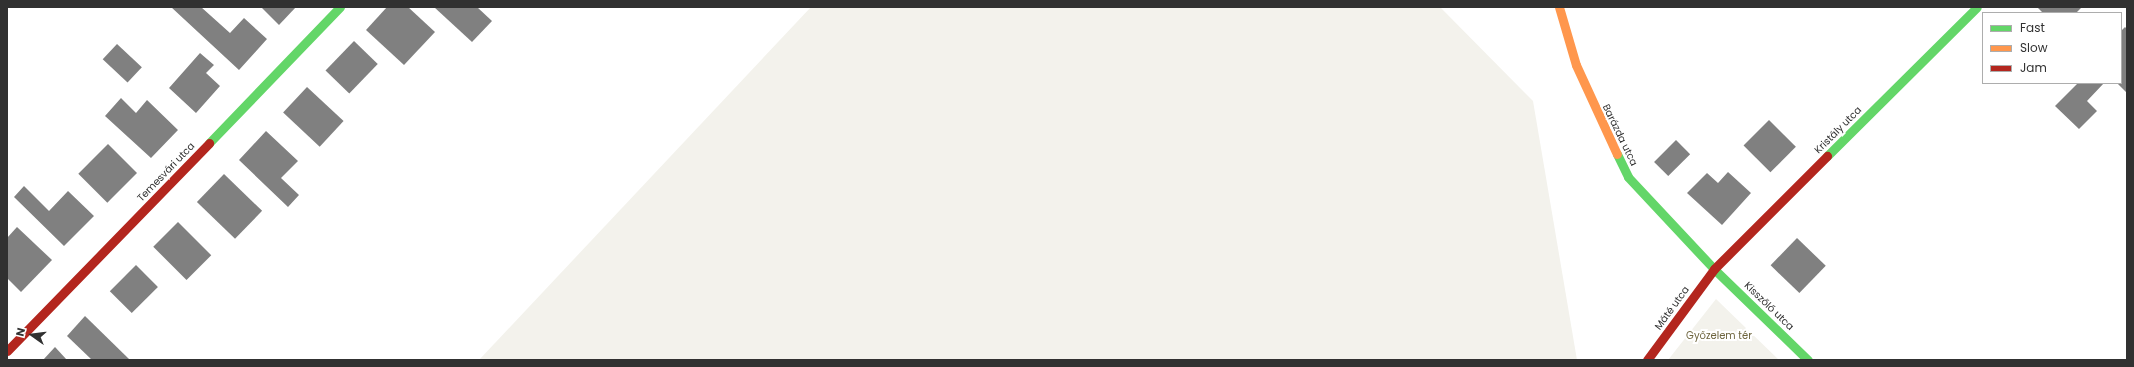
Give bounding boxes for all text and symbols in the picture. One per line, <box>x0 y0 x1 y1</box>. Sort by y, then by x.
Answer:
legend <box>1982 12 2122 84</box>
text: Fast <box>2020 19 2045 36</box>
text: Slow <box>2020 39 2048 56</box>
text: Jam <box>2020 59 2047 76</box>
street label: Barázda utca <box>1600 102 1640 168</box>
street label: Kristály utca <box>1812 104 1864 156</box>
street label: Temesvári utca <box>135 140 197 204</box>
street label: Kisszőlő utca <box>1742 279 1796 333</box>
street label: Máté utca <box>1652 284 1692 332</box>
north arrow <box>12 315 52 355</box>
text: N <box>12 326 29 338</box>
park label: Győzelem tér <box>1686 330 1752 342</box>

